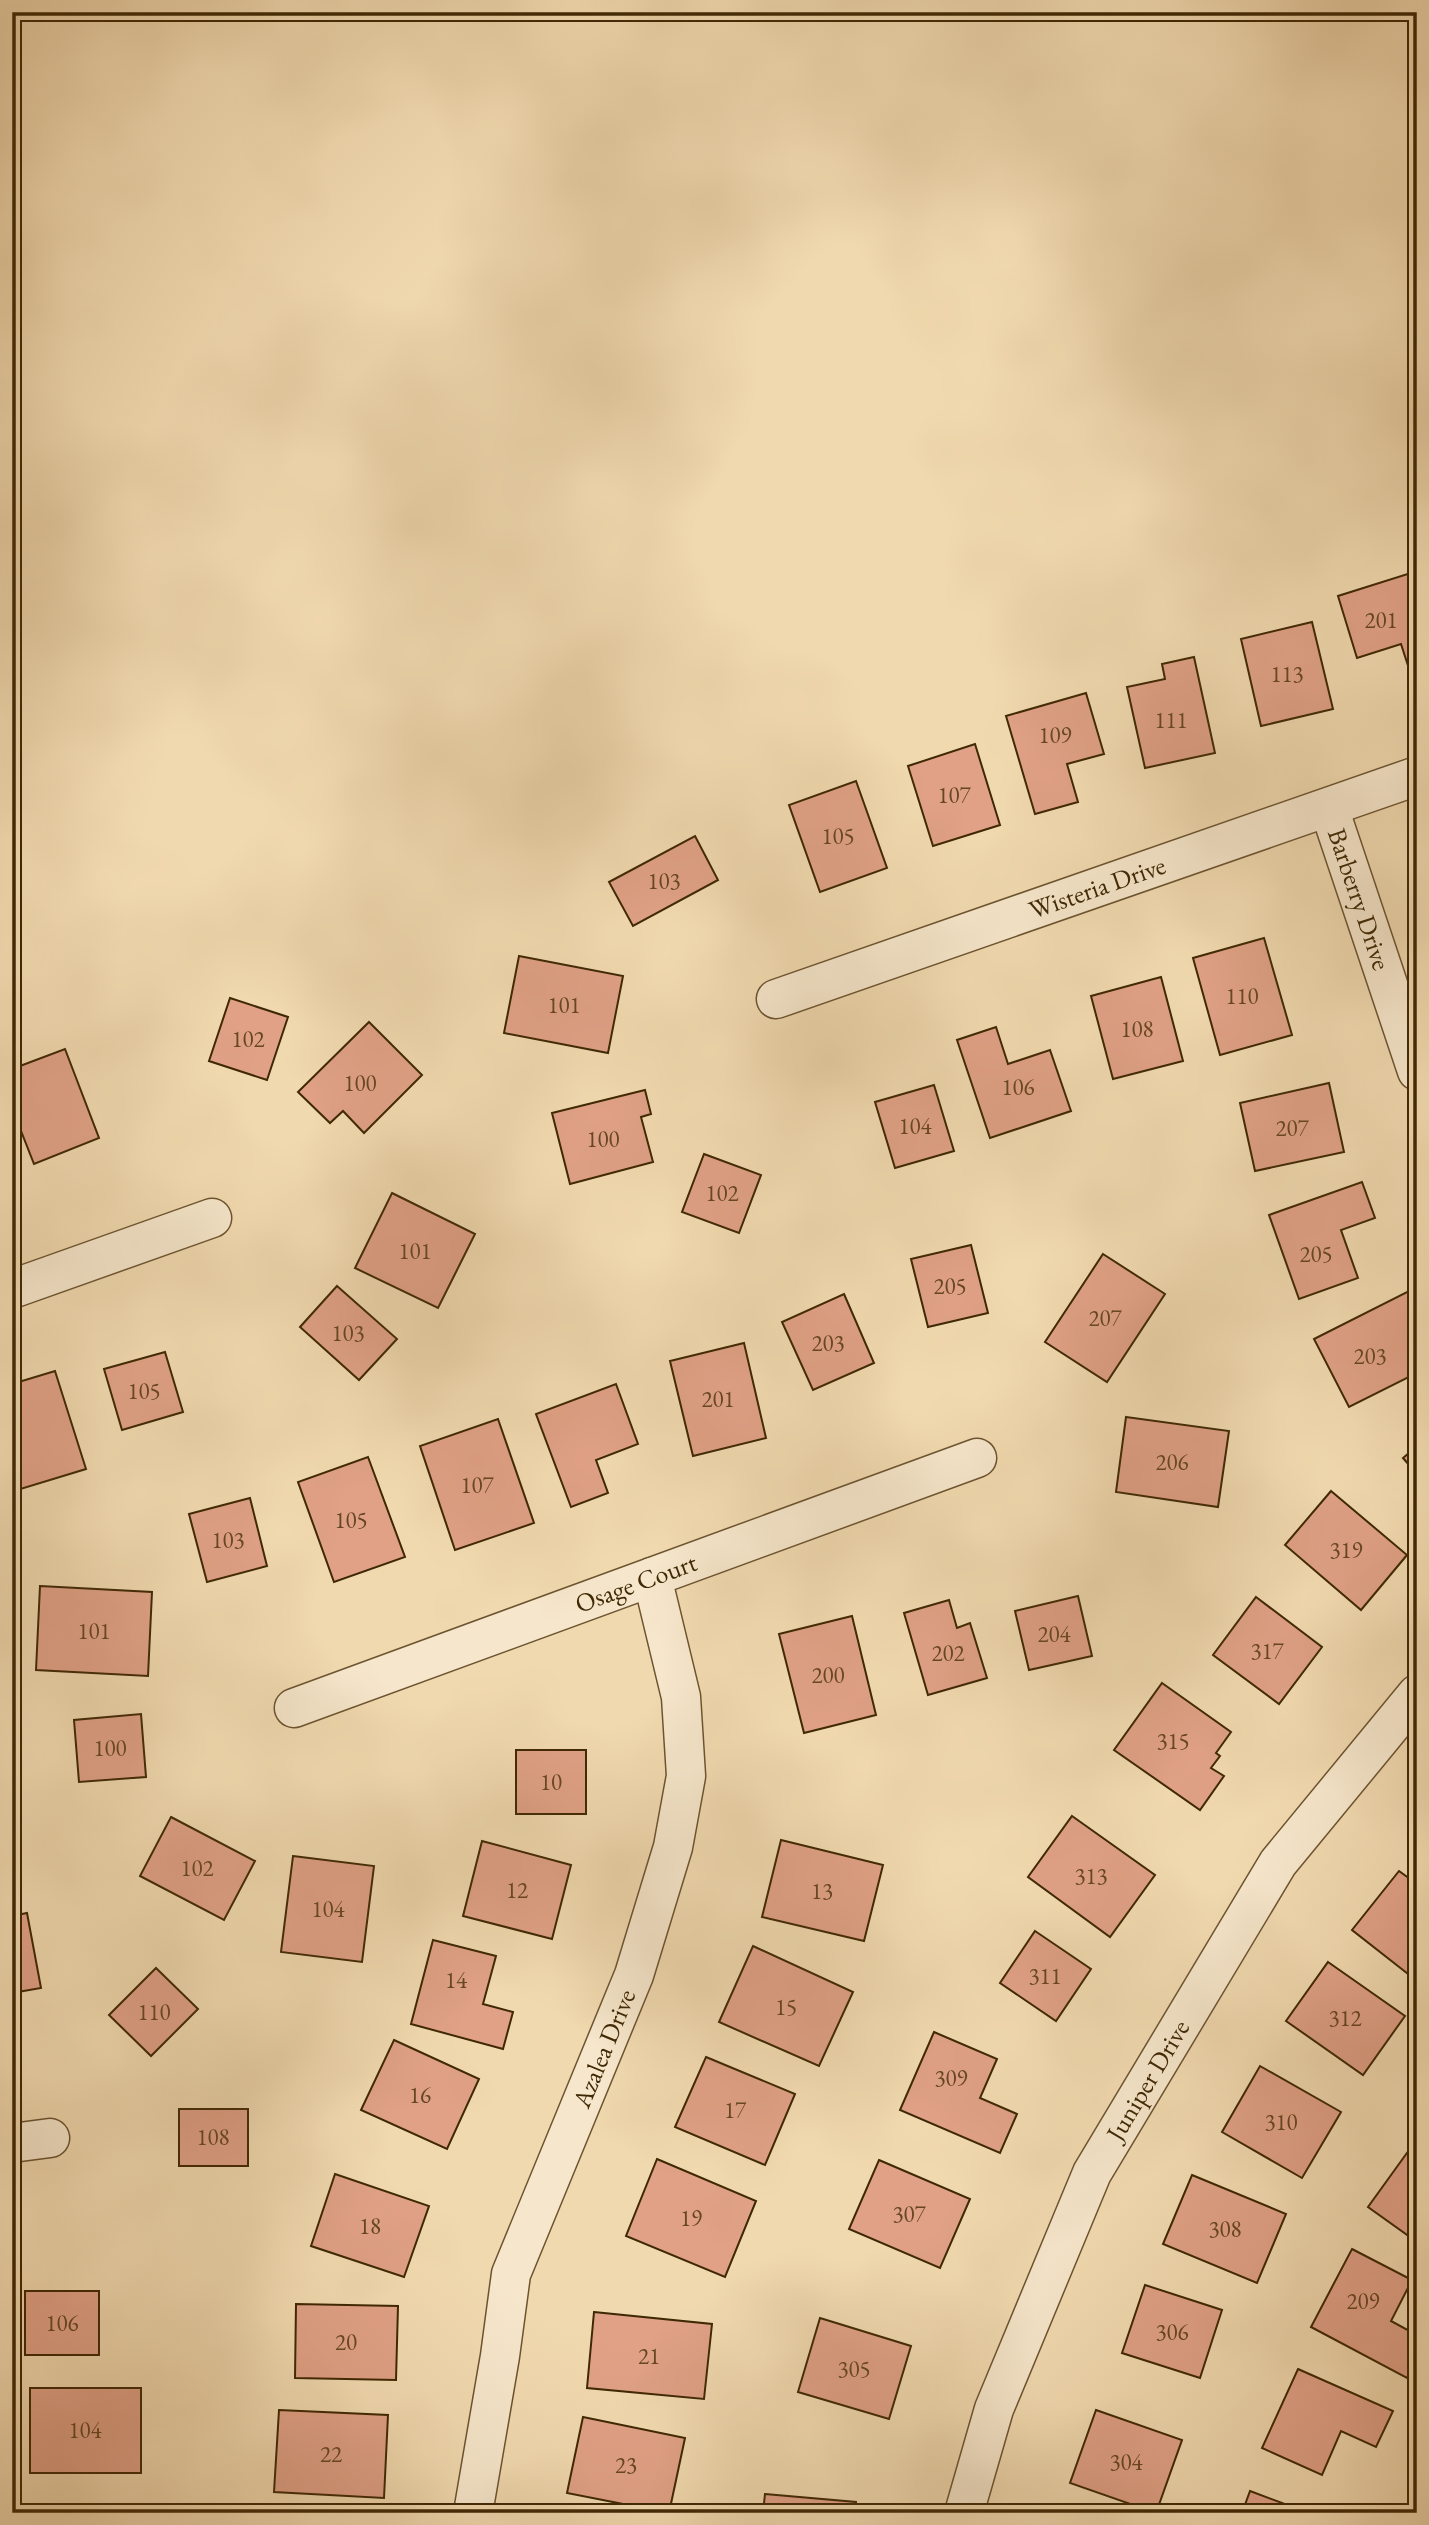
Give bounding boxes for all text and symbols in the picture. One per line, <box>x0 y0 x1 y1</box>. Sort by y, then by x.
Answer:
house number: 201 <box>1364 605 1398 635</box>
house number: 113 <box>1270 659 1304 689</box>
house number: 111 <box>1154 705 1188 735</box>
house number: 109 <box>1038 720 1072 750</box>
house number: 107 <box>937 780 972 810</box>
house number: 105 <box>821 821 855 851</box>
street label: Barberry Drive <box>1320 824 1399 974</box>
street label: Wisteria Drive <box>1024 848 1170 927</box>
house number: 103 <box>647 866 681 896</box>
house number: 110 <box>1225 981 1259 1011</box>
house number: 101 <box>547 990 581 1020</box>
house number: 108 <box>1120 1014 1154 1044</box>
house number: 102 <box>231 1024 265 1054</box>
house number: 100 <box>343 1068 377 1098</box>
house number: 106 <box>1001 1072 1035 1102</box>
house number: 104 <box>898 1111 933 1141</box>
house number: 207 <box>1275 1113 1310 1143</box>
house number: 100 <box>586 1124 620 1154</box>
house number: 102 <box>705 1178 739 1208</box>
house number: 101 <box>398 1236 432 1266</box>
house number: 205 <box>1299 1239 1333 1269</box>
house number: 205 <box>933 1271 967 1301</box>
house number: 207 <box>1088 1303 1123 1333</box>
house number: 103 <box>331 1318 365 1348</box>
house number: 203 <box>811 1328 845 1358</box>
house number: 203 <box>1353 1341 1387 1371</box>
house number: 105 <box>127 1376 161 1406</box>
house number: 201 <box>701 1384 735 1414</box>
house number: 206 <box>1155 1447 1189 1477</box>
house number: 107 <box>460 1470 495 1500</box>
house number: 105 <box>334 1505 368 1535</box>
house number: 103 <box>211 1525 245 1555</box>
house number: 319 <box>1329 1535 1363 1565</box>
street label: Osage Court <box>570 1545 701 1621</box>
house number: 101 <box>77 1616 111 1646</box>
house number: 204 <box>1037 1619 1072 1649</box>
house number: 317 <box>1250 1636 1285 1666</box>
house number: 202 <box>931 1638 965 1668</box>
house number: 200 <box>811 1660 845 1690</box>
house number: 315 <box>1156 1726 1190 1756</box>
house number: 100 <box>93 1733 127 1763</box>
house number: 10 <box>540 1767 562 1797</box>
house number: 102 <box>180 1853 214 1883</box>
house number: 313 <box>1074 1861 1108 1891</box>
house number: 12 <box>506 1875 528 1905</box>
house number: 13 <box>811 1876 833 1906</box>
house number: 104 <box>311 1894 346 1924</box>
house number: 311 <box>1028 1961 1062 1991</box>
house number: 14 <box>445 1965 468 1995</box>
street label: Azalea Drive <box>564 1984 643 2114</box>
house number: 15 <box>775 1992 797 2022</box>
house number: 110 <box>137 1997 171 2027</box>
house number: 312 <box>1328 2003 1362 2033</box>
street label: Juniper Drive <box>1097 2013 1197 2149</box>
house number: 309 <box>934 2063 968 2093</box>
house number: 16 <box>409 2080 431 2110</box>
house number: 17 <box>724 2095 747 2125</box>
house number: 310 <box>1264 2107 1298 2137</box>
house number: 108 <box>196 2122 230 2152</box>
house number: 307 <box>892 2199 927 2229</box>
house number: 19 <box>680 2203 702 2233</box>
house number: 18 <box>359 2211 381 2241</box>
house number: 308 <box>1208 2214 1242 2244</box>
house number: 209 <box>1346 2286 1380 2316</box>
house number: 106 <box>45 2308 79 2338</box>
house number: 306 <box>1155 2317 1189 2347</box>
house number: 20 <box>335 2327 357 2357</box>
house number: 21 <box>638 2341 660 2371</box>
house number: 305 <box>837 2354 871 2384</box>
house number: 104 <box>68 2415 103 2445</box>
house number: 22 <box>320 2439 342 2469</box>
house number: 304 <box>1109 2447 1144 2477</box>
house number: 23 <box>615 2450 637 2480</box>

